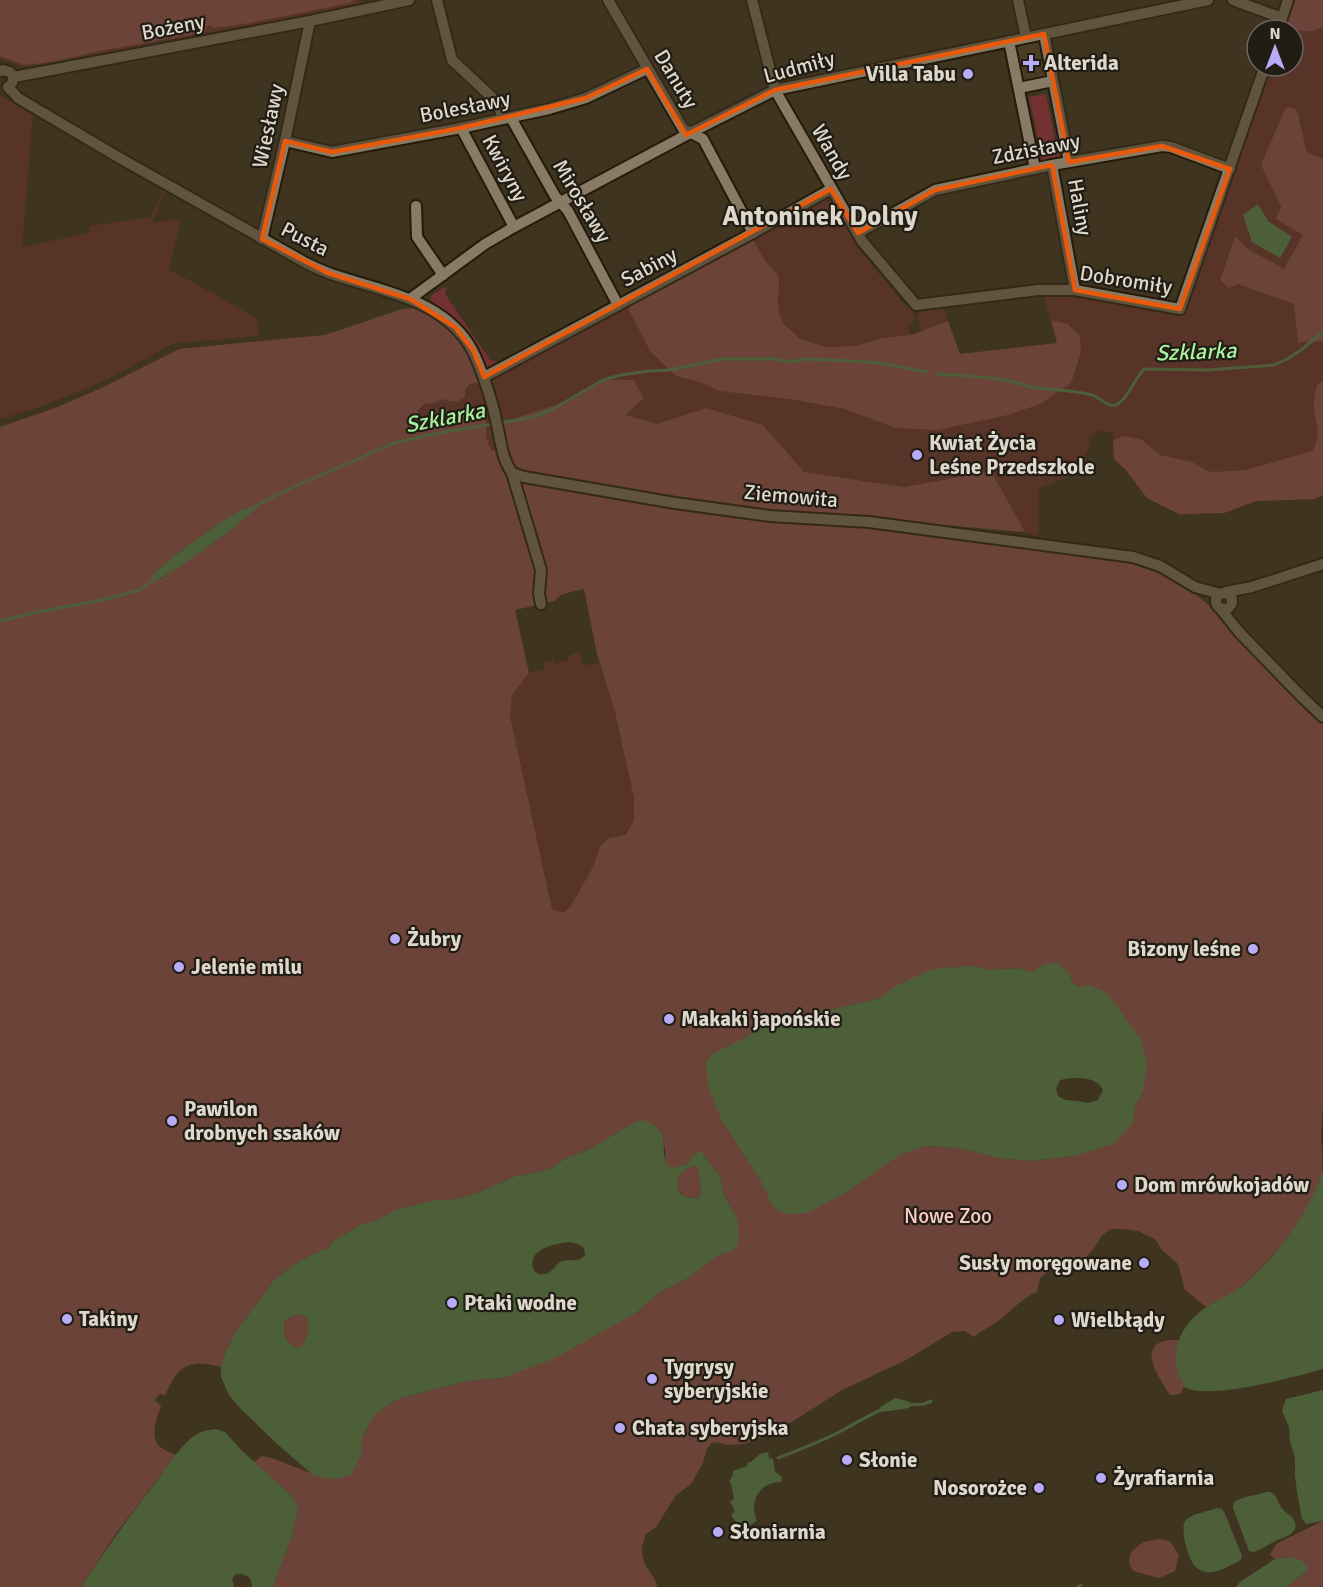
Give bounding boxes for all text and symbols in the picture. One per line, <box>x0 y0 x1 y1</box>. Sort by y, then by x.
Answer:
street label: Bożeny <box>139 8 207 46</box>
north arrow <box>1245 18 1305 78</box>
text: N <box>1269 24 1281 44</box>
street label: Danuty <box>648 45 704 113</box>
street label: Ludmiły <box>761 45 838 89</box>
place label: Alterida <box>1044 50 1119 76</box>
marker: Alterida <box>1022 54 1040 72</box>
place label: Villa Tabu <box>866 61 956 87</box>
marker: Villa Tabu <box>961 67 975 81</box>
street label: Wiesławy <box>246 81 290 171</box>
street label: Bolesławy <box>418 85 513 129</box>
street label: Wandy <box>806 119 858 185</box>
street label: Zdzisławy <box>990 128 1082 170</box>
street label: Kwiryny <box>477 130 534 206</box>
street label: Mirosławy <box>547 155 617 247</box>
street label: Haliny <box>1062 176 1098 238</box>
district label: Antoninek Dolny <box>722 200 918 233</box>
street label: Pusta <box>277 216 333 262</box>
street label: Sabiny <box>616 241 682 293</box>
street label: Dobromiły <box>1078 260 1174 300</box>
water label: Szklarka <box>1155 337 1238 366</box>
water label: Szklarka <box>403 396 488 438</box>
place label: Kwiat Życia Leśne Przedszkole <box>929 430 1095 480</box>
marker: Kwiat Życia Leśne Przedszkole <box>910 448 924 462</box>
street label: Ziemowita <box>743 479 839 513</box>
place label: Żubry <box>407 926 462 952</box>
marker: Żubry <box>388 932 402 946</box>
place label: Bizony leśne <box>1127 936 1241 962</box>
marker: Bizony leśne <box>1246 942 1260 956</box>
place label: Jelenie milu <box>191 954 302 980</box>
marker: Jelenie milu <box>172 960 186 974</box>
place label: Makaki japońskie <box>681 1006 841 1032</box>
marker: Makaki japońskie <box>662 1012 676 1026</box>
place label: Pawilon drobnych ssaków <box>184 1096 340 1146</box>
marker: Pawilon drobnych ssaków <box>165 1114 179 1128</box>
place label: Dom mrówkojadów <box>1134 1172 1309 1198</box>
marker: Dom mrówkojadów <box>1115 1178 1129 1192</box>
park label: Nowe Zoo <box>904 1203 992 1229</box>
place label: Susły moręgowane <box>959 1250 1132 1276</box>
marker: Susły moręgowane <box>1137 1256 1151 1270</box>
place label: Ptaki wodne <box>464 1290 577 1316</box>
marker: Ptaki wodne <box>445 1296 459 1310</box>
place label: Takiny <box>79 1306 138 1332</box>
place label: Wielbłądy <box>1071 1307 1165 1333</box>
marker: Takiny <box>60 1312 74 1326</box>
marker: Wielbłądy <box>1052 1313 1066 1327</box>
place label: Tygrysy syberyjskie <box>664 1354 768 1404</box>
marker: Tygrysy syberyjskie <box>645 1372 659 1386</box>
place label: Chata syberyjska <box>632 1415 789 1441</box>
marker: Chata syberyjska <box>613 1421 627 1435</box>
place label: Słonie <box>859 1447 918 1473</box>
marker: Słonie <box>840 1453 854 1467</box>
place label: Żyrafiarnia <box>1113 1465 1215 1491</box>
marker: Żyrafiarnia <box>1094 1471 1108 1485</box>
place label: Nosorożce <box>933 1475 1027 1501</box>
marker: Nosorożce <box>1032 1481 1046 1495</box>
place label: Słoniarnia <box>730 1519 826 1545</box>
marker: Słoniarnia <box>711 1525 725 1539</box>

